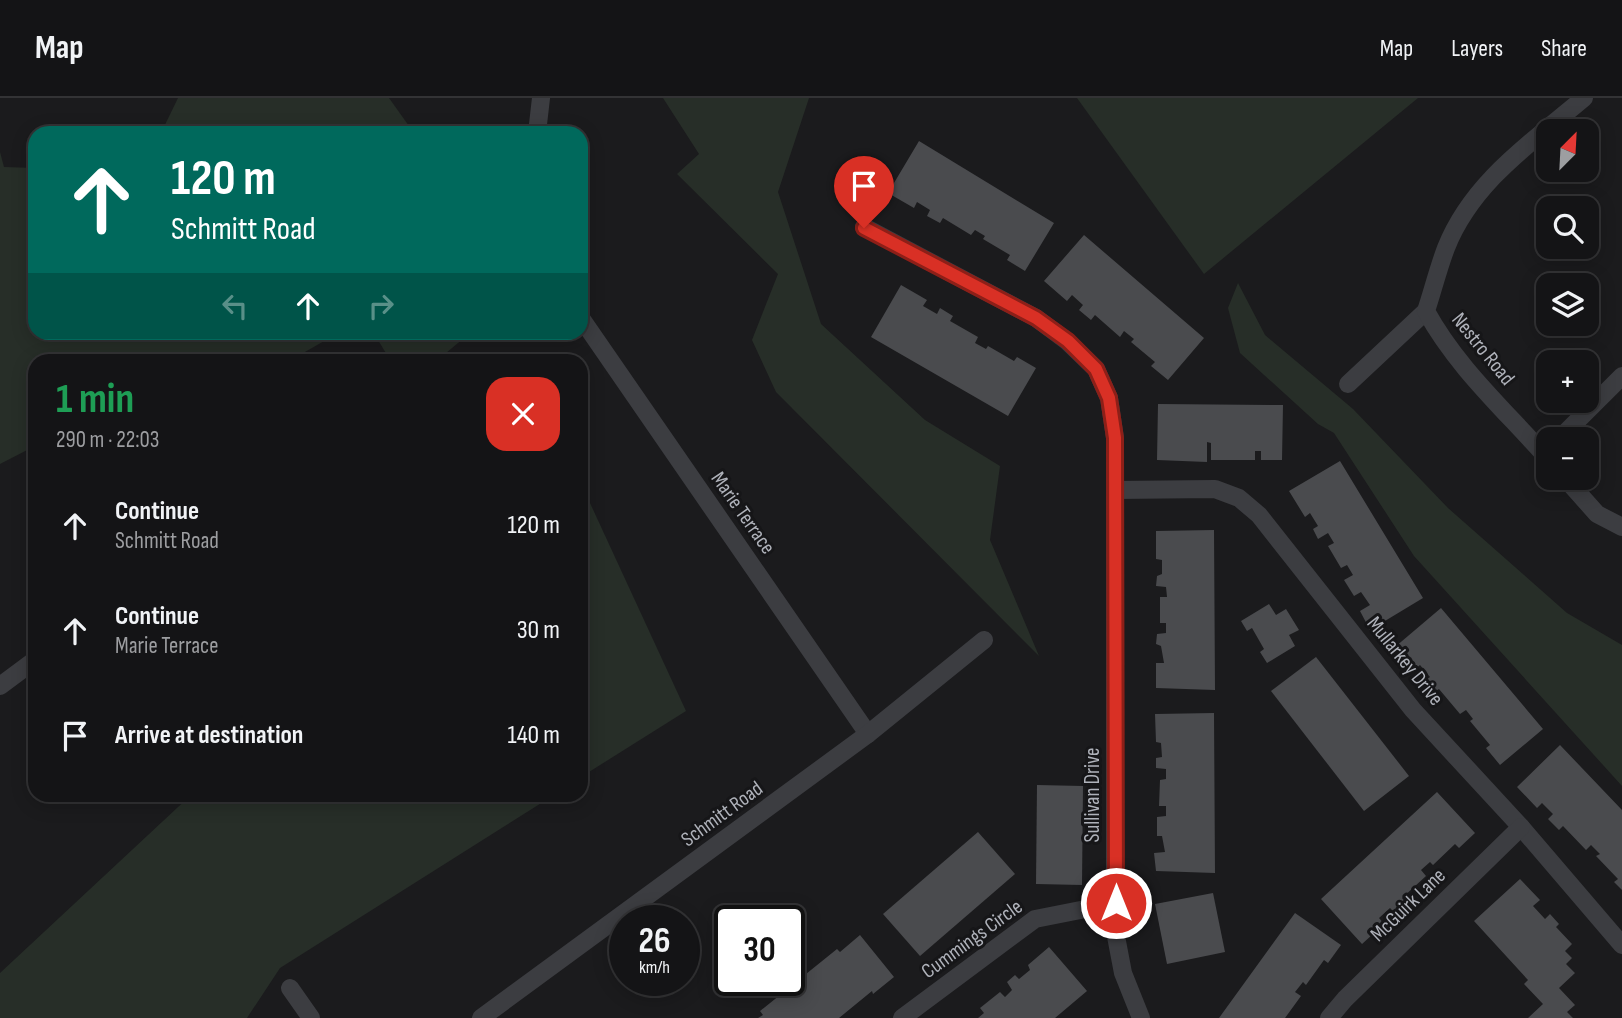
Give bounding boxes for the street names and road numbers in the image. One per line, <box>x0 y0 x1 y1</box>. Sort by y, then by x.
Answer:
street label: Nestro Road <box>1446 308 1520 390</box>
street label: Marie Terrace <box>706 467 780 559</box>
street label: Mullarkey Drive <box>1362 611 1448 711</box>
street label: Sullivan Drive <box>1080 748 1105 842</box>
street label: Schmitt Road <box>676 776 768 852</box>
street label: McGuirk Lane <box>1365 863 1451 947</box>
street label: Cummings Circle <box>917 894 1027 984</box>

